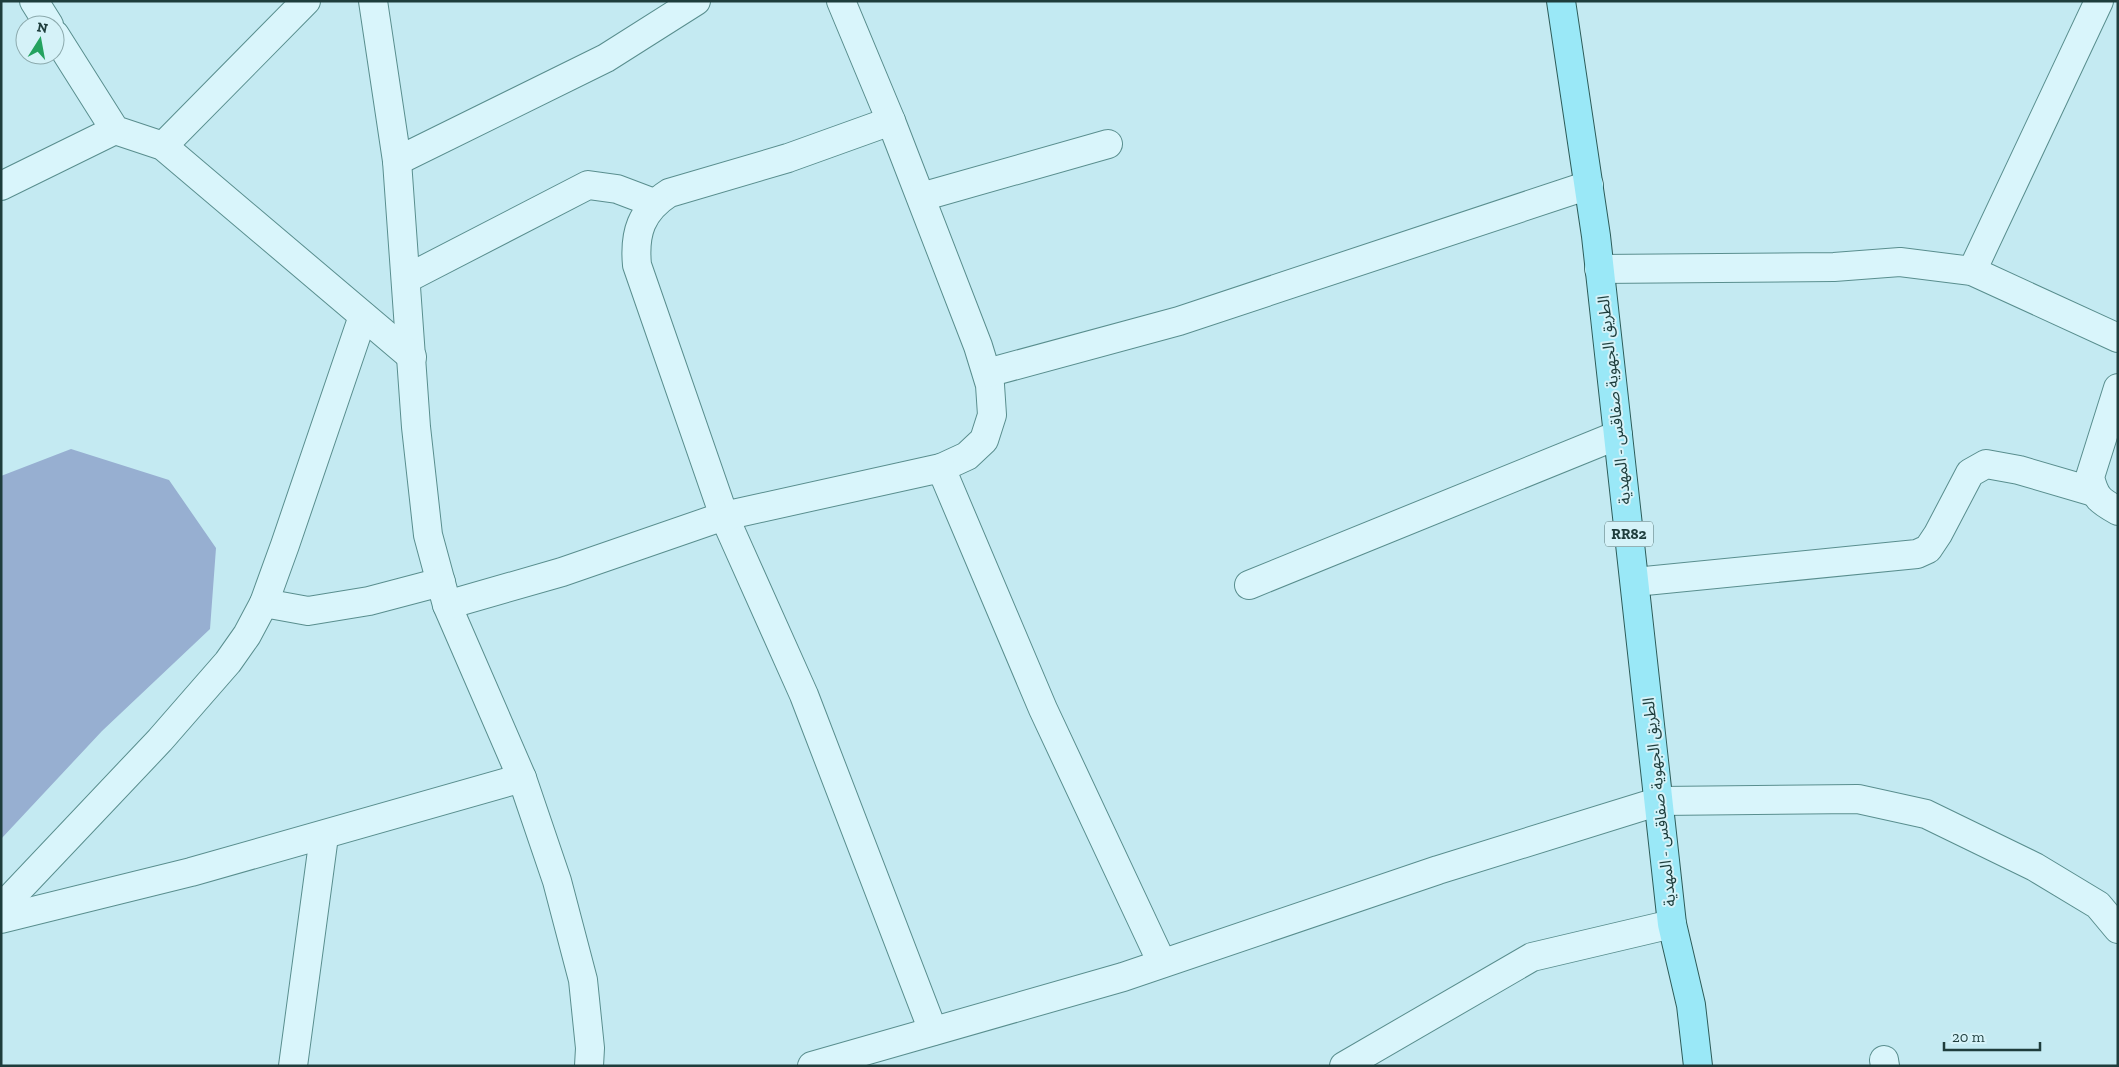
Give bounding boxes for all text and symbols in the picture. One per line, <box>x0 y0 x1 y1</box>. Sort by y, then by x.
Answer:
north arrow <box>15 15 65 65</box>
text: N <box>36 18 50 37</box>
street label: الطريق الجهوية صفاقس - المهدية <box>1594 294 1635 506</box>
road number: RR82 <box>1605 522 1653 546</box>
street label: الطريق الجهوية صفاقس - المهدية <box>1639 696 1680 908</box>
scale bar <box>1944 1020 2040 1052</box>
text: 20 m <box>1952 1028 1985 1046</box>

